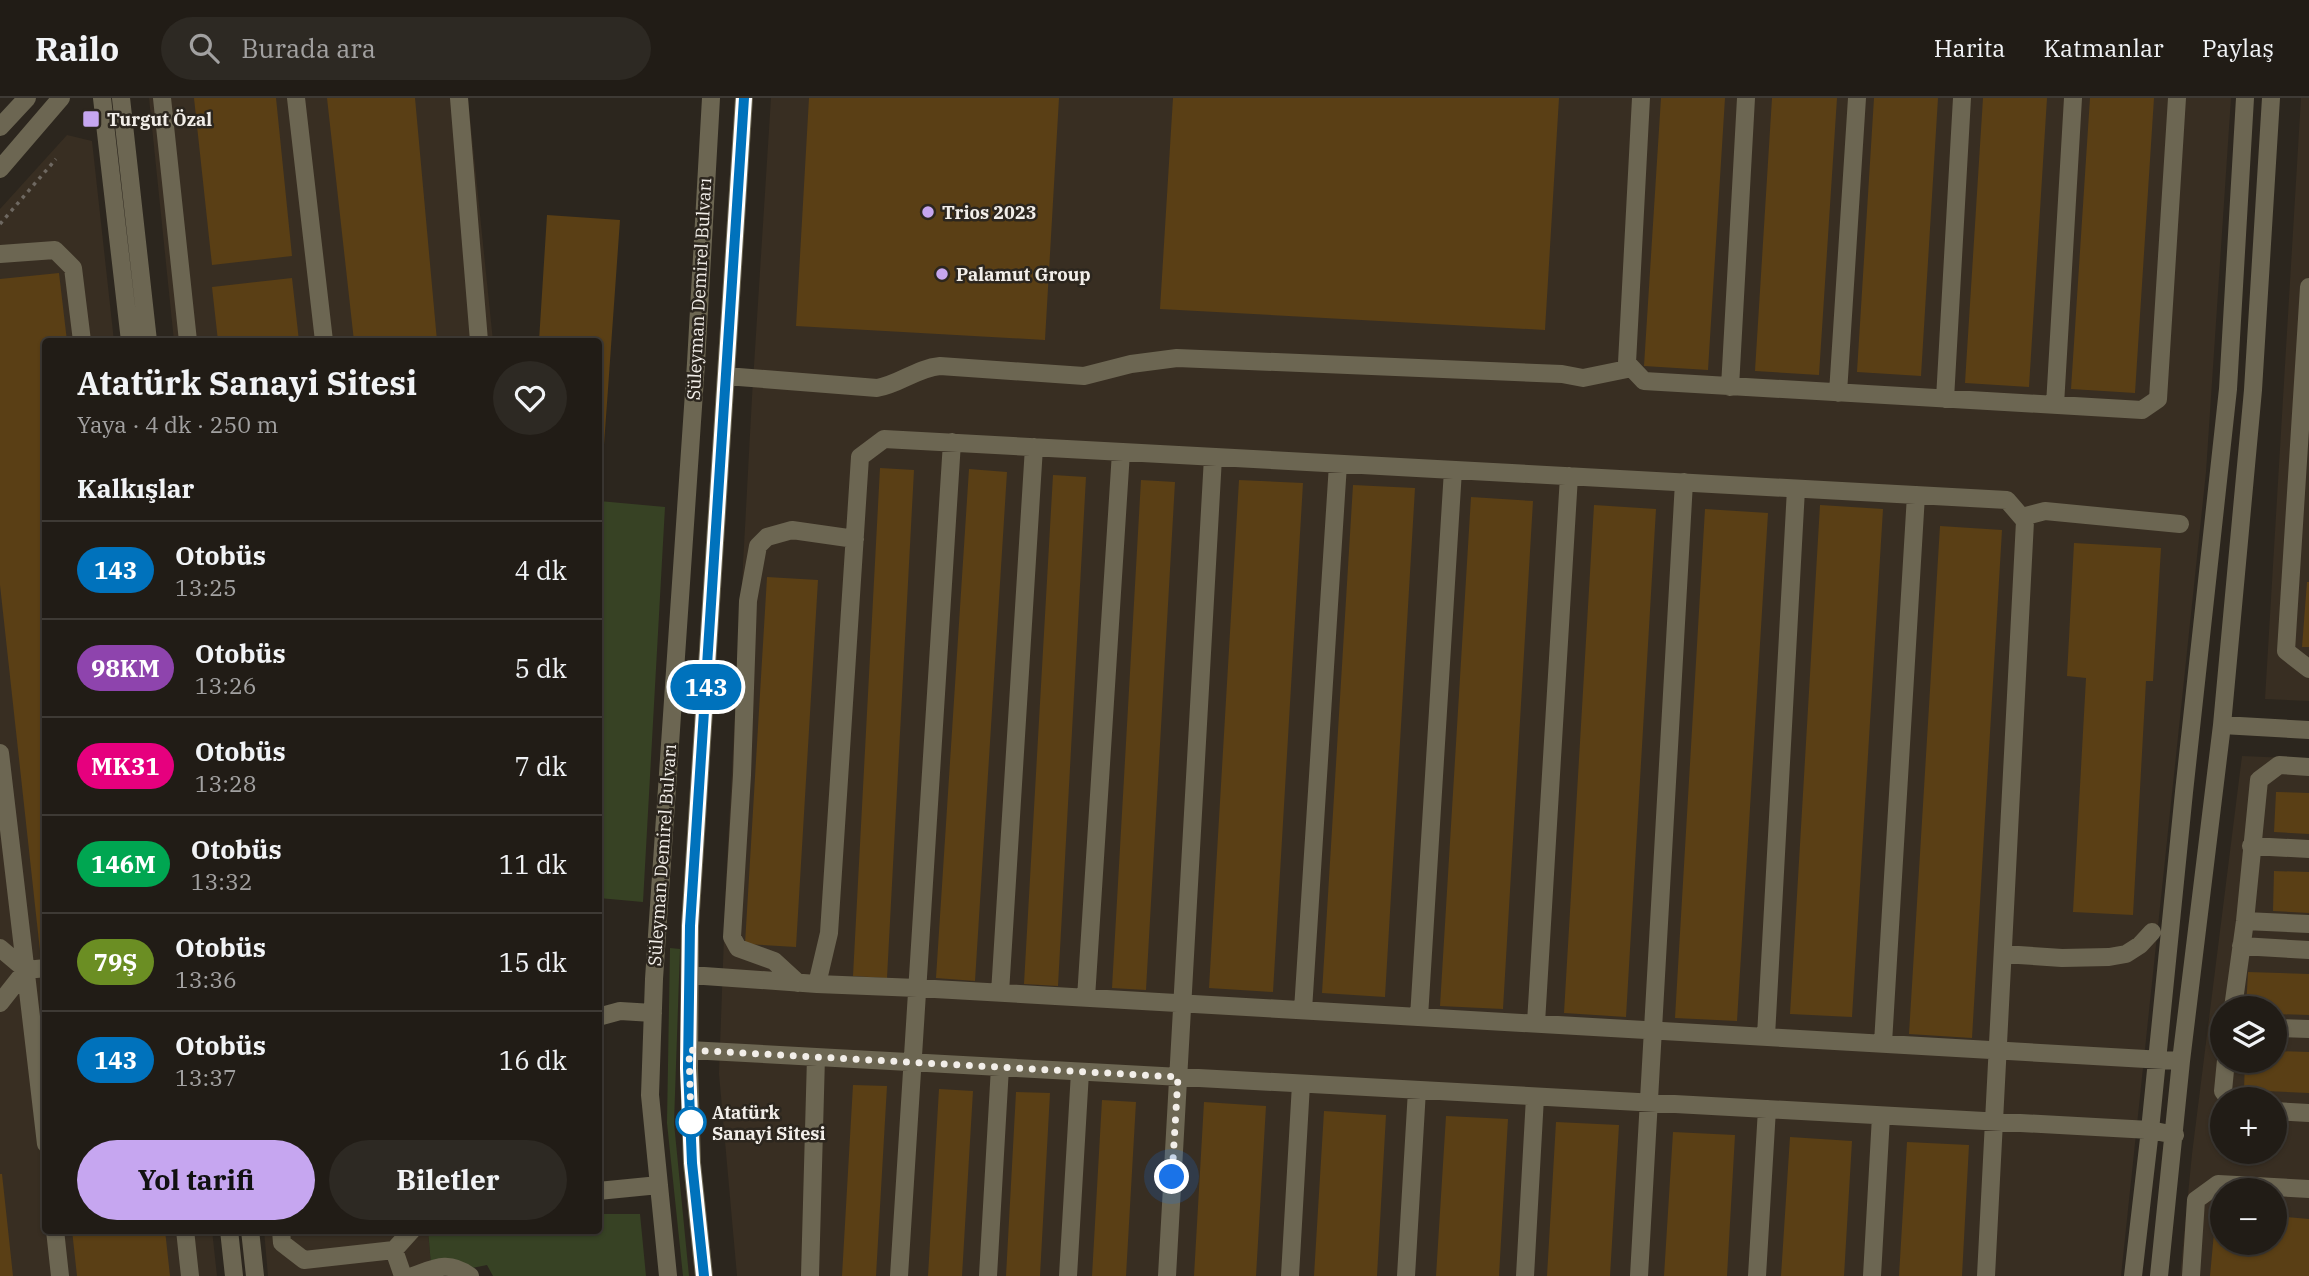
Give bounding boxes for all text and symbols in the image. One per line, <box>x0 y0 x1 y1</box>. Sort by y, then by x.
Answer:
search box <box>161 17 651 80</box>
text: Railo <box>35 27 119 70</box>
icon: search <box>185 29 223 67</box>
text: Burada ara <box>241 31 376 65</box>
text: Harita <box>1934 32 2005 64</box>
text: Katmanlar <box>2043 32 2164 64</box>
text: Paylaş <box>2202 32 2274 64</box>
place label: Turgut Özal <box>107 108 212 131</box>
marker: Turgut Özal <box>81 109 101 129</box>
street label: Süleyman Demirel Bulvarı <box>682 177 716 401</box>
place label: Trios 2023 <box>942 201 1037 224</box>
marker: Trios 2023 <box>920 204 936 220</box>
place label: Palamut Group <box>956 263 1091 286</box>
marker: Palamut Group <box>934 266 950 282</box>
text: Atatürk Sanayi Sitesi <box>77 361 417 404</box>
button: heart <box>493 361 567 435</box>
text: Yaya · 4 dk · 250 m <box>77 409 278 439</box>
text: Kalkışlar <box>77 471 194 505</box>
text: Otobüs <box>175 538 266 572</box>
text: 4 dk <box>514 553 567 587</box>
text: 143 <box>94 554 137 586</box>
text: 13:25 <box>175 572 237 602</box>
text: Otobüs <box>195 636 286 670</box>
text: 5 dk <box>514 651 567 685</box>
text: 98KM <box>91 652 160 684</box>
line badge: 143 <box>666 664 746 710</box>
text: 13:26 <box>195 670 257 700</box>
text: 143 <box>684 671 728 703</box>
text: Otobüs <box>195 734 286 768</box>
street label: Süleyman Demirel Bulvarı <box>643 743 681 967</box>
text: 7 dk <box>514 749 567 783</box>
text: MK31 <box>91 750 160 782</box>
text: 13:28 <box>195 768 257 798</box>
text: Otobüs <box>191 832 282 866</box>
text: 11 dk <box>499 847 567 881</box>
text: 146M <box>91 848 156 880</box>
text: 13:32 <box>191 866 253 896</box>
text: Otobüs <box>175 930 266 964</box>
text: 15 dk <box>499 945 567 979</box>
text: 79Ş <box>94 946 137 978</box>
text: 13:36 <box>175 964 237 994</box>
map controls <box>2210 996 2287 1255</box>
button: layers <box>2210 996 2287 1073</box>
text: Otobüs <box>175 1028 266 1062</box>
text: 16 dk <box>499 1043 567 1077</box>
text: 143 <box>94 1044 137 1076</box>
text: 13:37 <box>175 1062 237 1092</box>
button: + <box>2210 1087 2287 1164</box>
place label: Atatürk Sanayi Sitesi <box>712 1101 826 1145</box>
marker: Atatürk Sanayi Sitesi <box>676 1107 706 1137</box>
button: Yol tarifi <box>77 1140 315 1220</box>
button: Biletler <box>329 1140 567 1220</box>
your location <box>1154 1159 1189 1194</box>
button: − <box>2210 1178 2287 1255</box>

